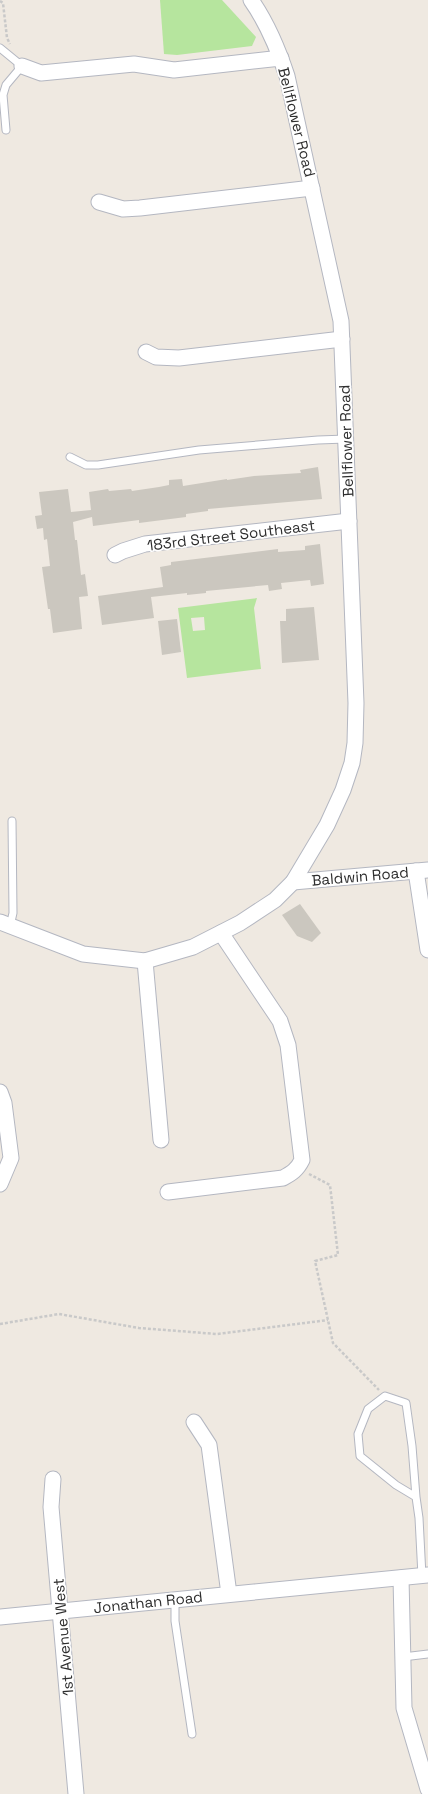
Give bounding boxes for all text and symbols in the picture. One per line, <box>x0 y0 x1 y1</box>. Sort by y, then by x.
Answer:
street label: Bellflower Road <box>274 65 320 179</box>
street label: Bellflower Road <box>335 385 357 497</box>
street label: 183rd Street Southeast <box>146 515 316 555</box>
street label: Baldwin Road <box>311 862 409 890</box>
street label: 1st Avenue West <box>48 1577 78 1696</box>
street label: Jonathan Road <box>92 1587 204 1617</box>

